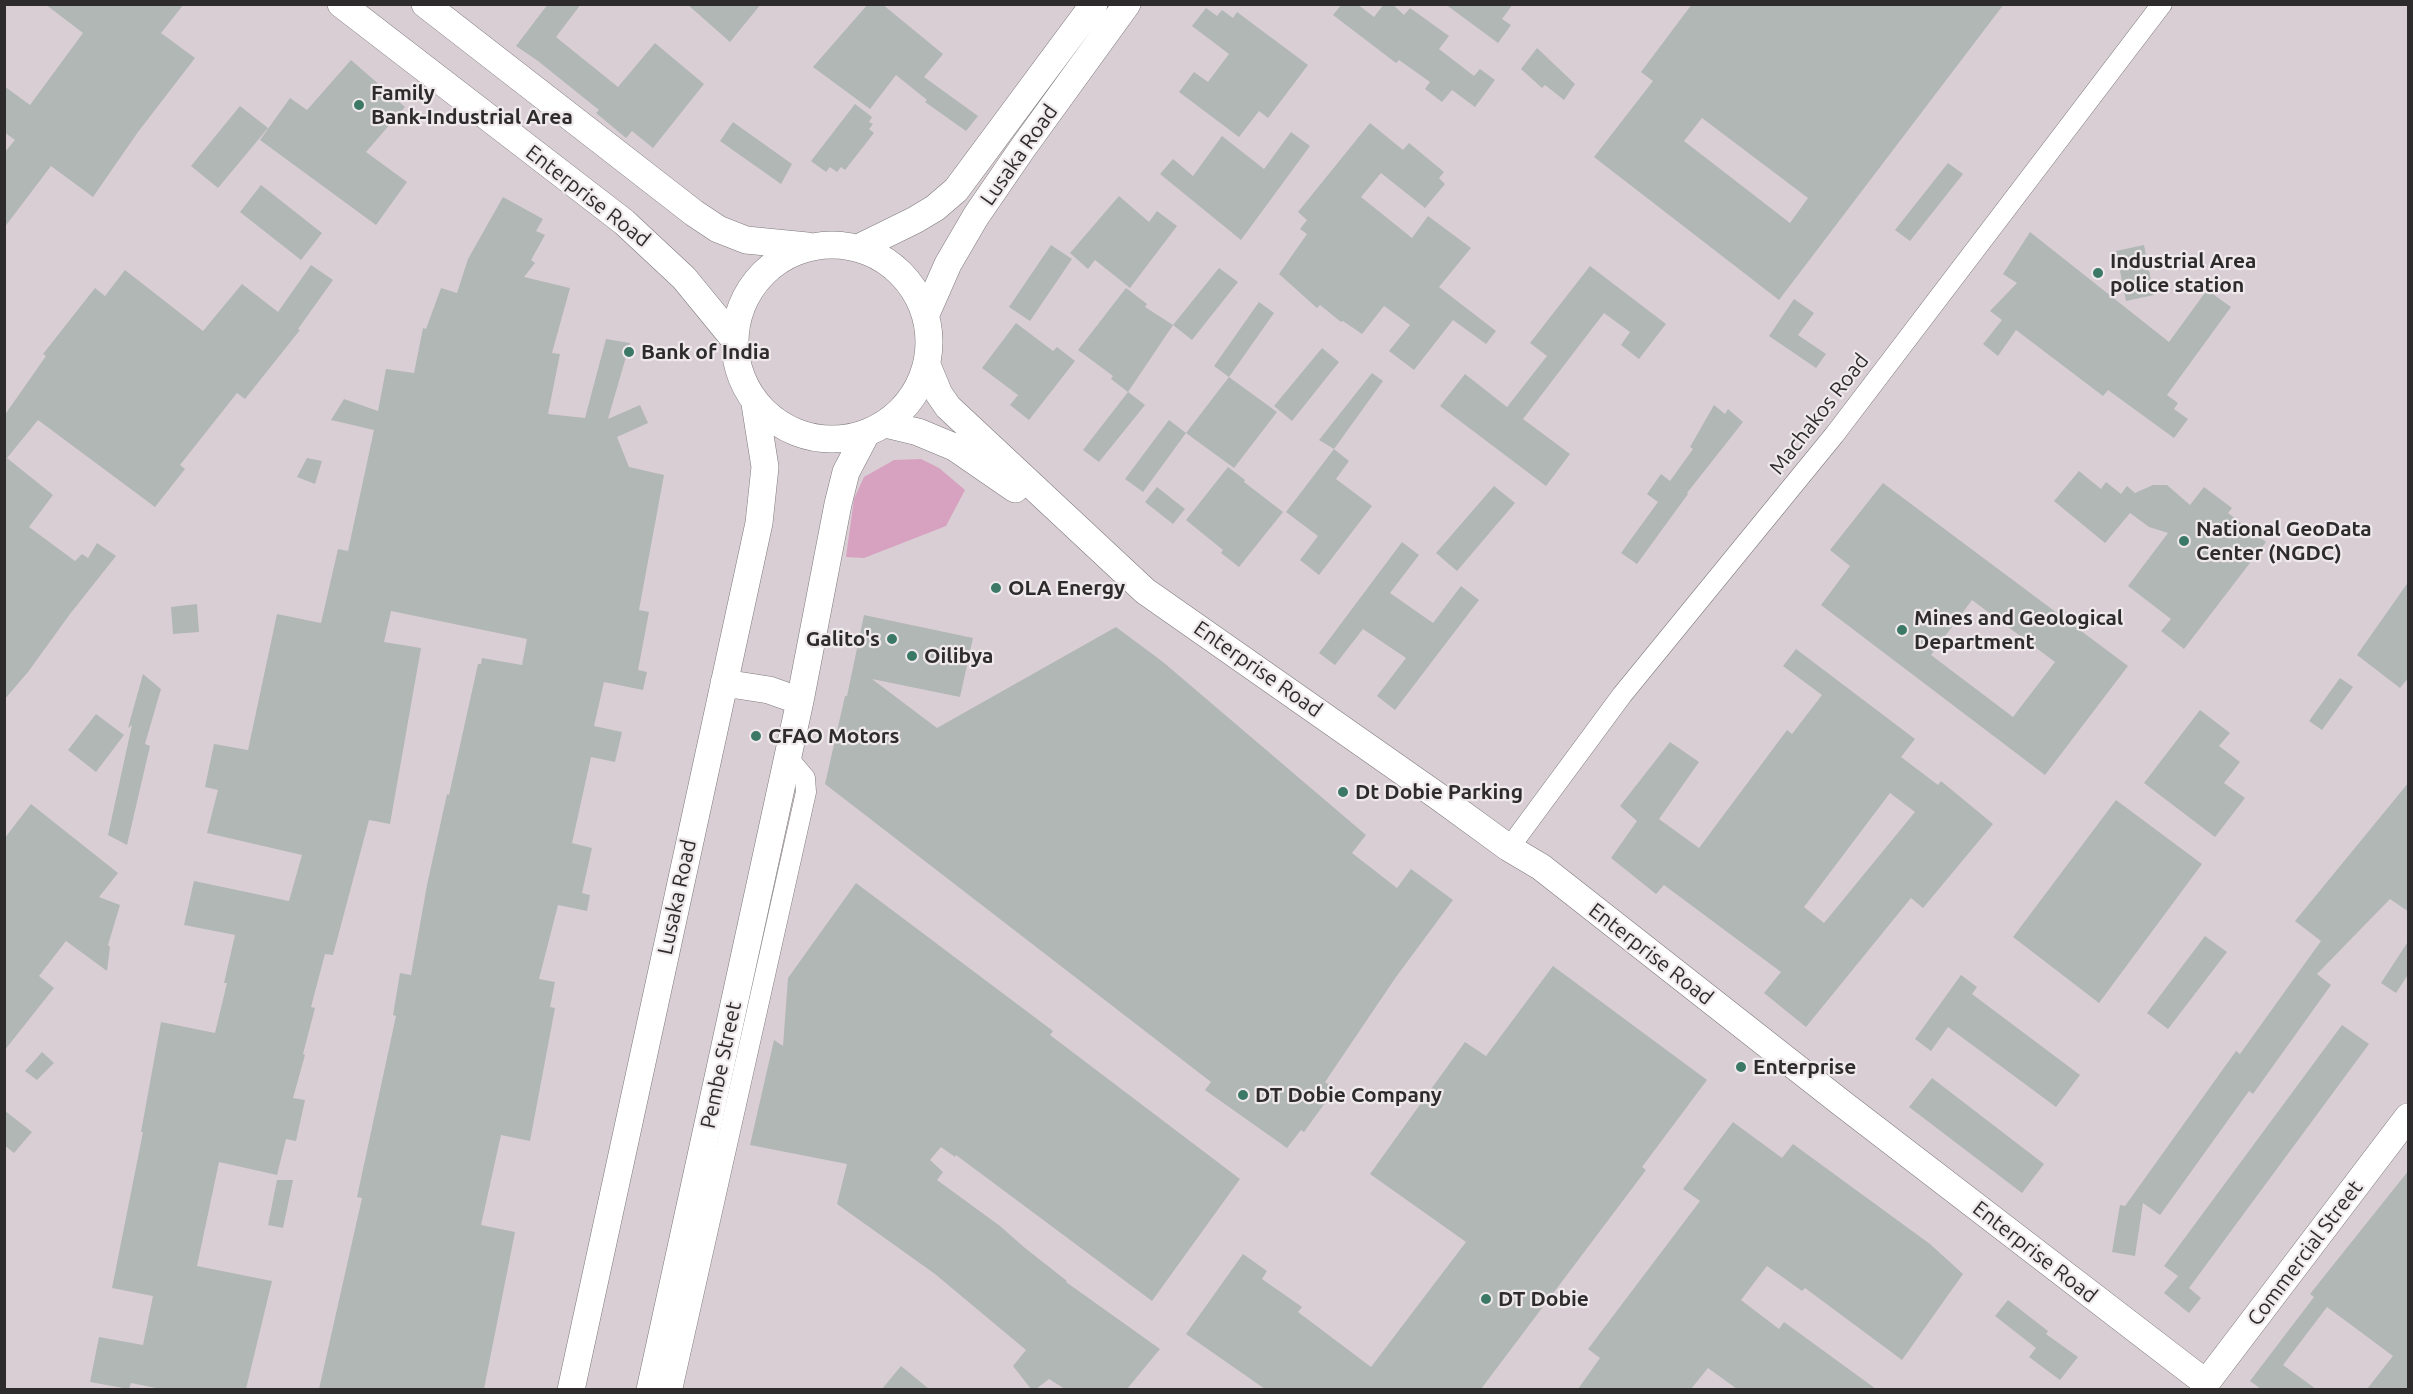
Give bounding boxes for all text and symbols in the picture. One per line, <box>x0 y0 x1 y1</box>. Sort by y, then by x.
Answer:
place label: Family Bank-Industrial Area <box>371 80 573 130</box>
marker: Family Bank-Industrial Area <box>352 98 366 112</box>
street label: Lusaka Road <box>975 100 1063 210</box>
street label: Enterprise Road <box>521 140 655 252</box>
place label: Industrial Area police station <box>2110 248 2256 298</box>
marker: Industrial Area police station <box>2091 266 2105 280</box>
place label: Bank of India <box>641 339 770 365</box>
marker: Bank of India <box>622 345 636 359</box>
street label: Machakos Road <box>1764 349 1874 479</box>
place label: National GeoData Center (NGDC) <box>2196 516 2372 566</box>
marker: National GeoData Center (NGDC) <box>2177 534 2191 548</box>
place label: OLA Energy <box>1008 575 1125 601</box>
marker: OLA Energy <box>989 581 1003 595</box>
place label: Mines and Geological Department <box>1914 605 2123 655</box>
street label: Enterprise Road <box>1189 615 1327 723</box>
marker: Mines and Geological Department <box>1895 623 1909 637</box>
place label: Galito's <box>806 626 880 652</box>
marker: Galito's <box>885 632 899 646</box>
place label: Oilibya <box>924 643 993 669</box>
marker: Oilibya <box>905 649 919 663</box>
place label: CFAO Motors <box>768 723 899 749</box>
marker: CFAO Motors <box>749 729 763 743</box>
place label: Dt Dobie Parking <box>1355 779 1523 805</box>
marker: Dt Dobie Parking <box>1336 785 1350 799</box>
street label: Lusaka Road <box>652 837 702 957</box>
street label: Enterprise Road <box>1584 898 1718 1010</box>
street label: Pembe Street <box>695 999 747 1131</box>
place label: Enterprise <box>1753 1054 1856 1080</box>
marker: Enterprise <box>1734 1060 1748 1074</box>
place label: DT Dobie Company <box>1255 1082 1442 1108</box>
marker: DT Dobie Company <box>1236 1088 1250 1102</box>
street label: Commercial Street <box>2242 1175 2368 1331</box>
street label: Enterprise Road <box>1968 1196 2102 1308</box>
place label: DT Dobie <box>1498 1286 1589 1312</box>
marker: DT Dobie <box>1479 1292 1493 1306</box>

